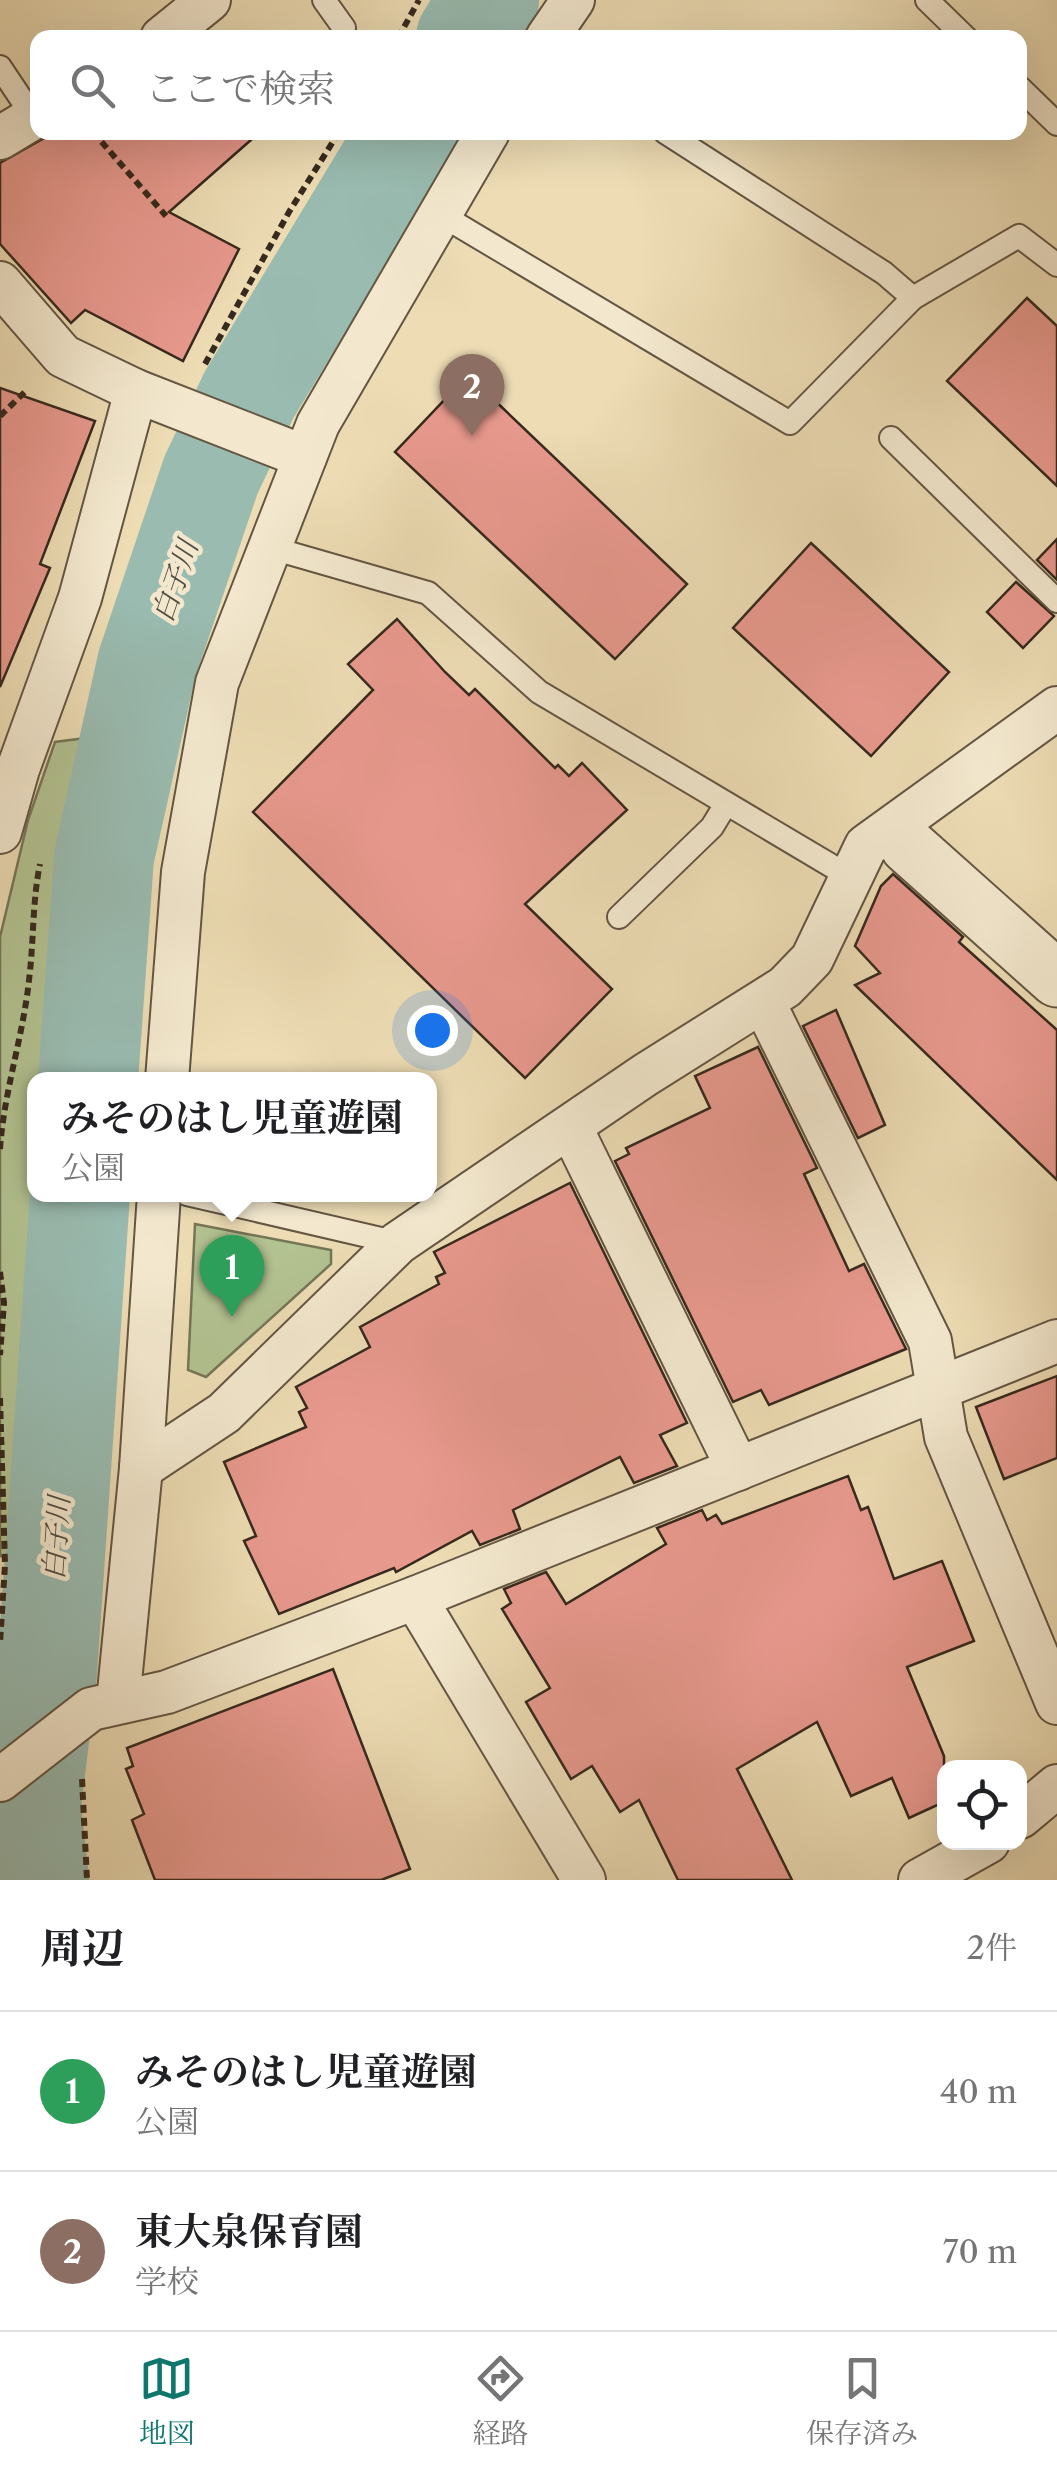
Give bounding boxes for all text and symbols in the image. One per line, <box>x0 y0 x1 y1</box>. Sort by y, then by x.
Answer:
search box <box>30 30 1027 140</box>
icon: search <box>65 58 120 113</box>
text: ここで検索 <box>145 65 335 112</box>
pin: 2 <box>440 354 504 436</box>
water label: 白子川 <box>145 533 206 626</box>
your location <box>407 1005 458 1056</box>
popup <box>27 1072 437 1202</box>
text: みそのはし児童遊園 <box>61 1094 403 1141</box>
text: 公園 <box>61 1148 125 1187</box>
pin: 1 <box>200 1234 264 1317</box>
water label: 白子川 <box>36 1492 76 1581</box>
map controls <box>937 1760 1027 1850</box>
button: locate <box>937 1760 1027 1850</box>
text: 周辺 <box>40 1922 124 1974</box>
text: 2件 <box>967 1928 1017 1967</box>
text: みそのはし児童遊園 <box>135 2048 477 2095</box>
text: 1 <box>65 2072 80 2111</box>
text: 40 m <box>940 2072 1017 2111</box>
text: 公園 <box>135 2102 199 2141</box>
text: 東大泉保育園 <box>135 2208 363 2255</box>
text: 2 <box>63 2232 82 2271</box>
text: 70 m <box>943 2232 1017 2271</box>
text: 学校 <box>135 2262 199 2301</box>
tab: 地図 <box>139 2351 195 2451</box>
tab: 経路 <box>472 2351 528 2451</box>
tab: 保存済み <box>806 2351 918 2451</box>

